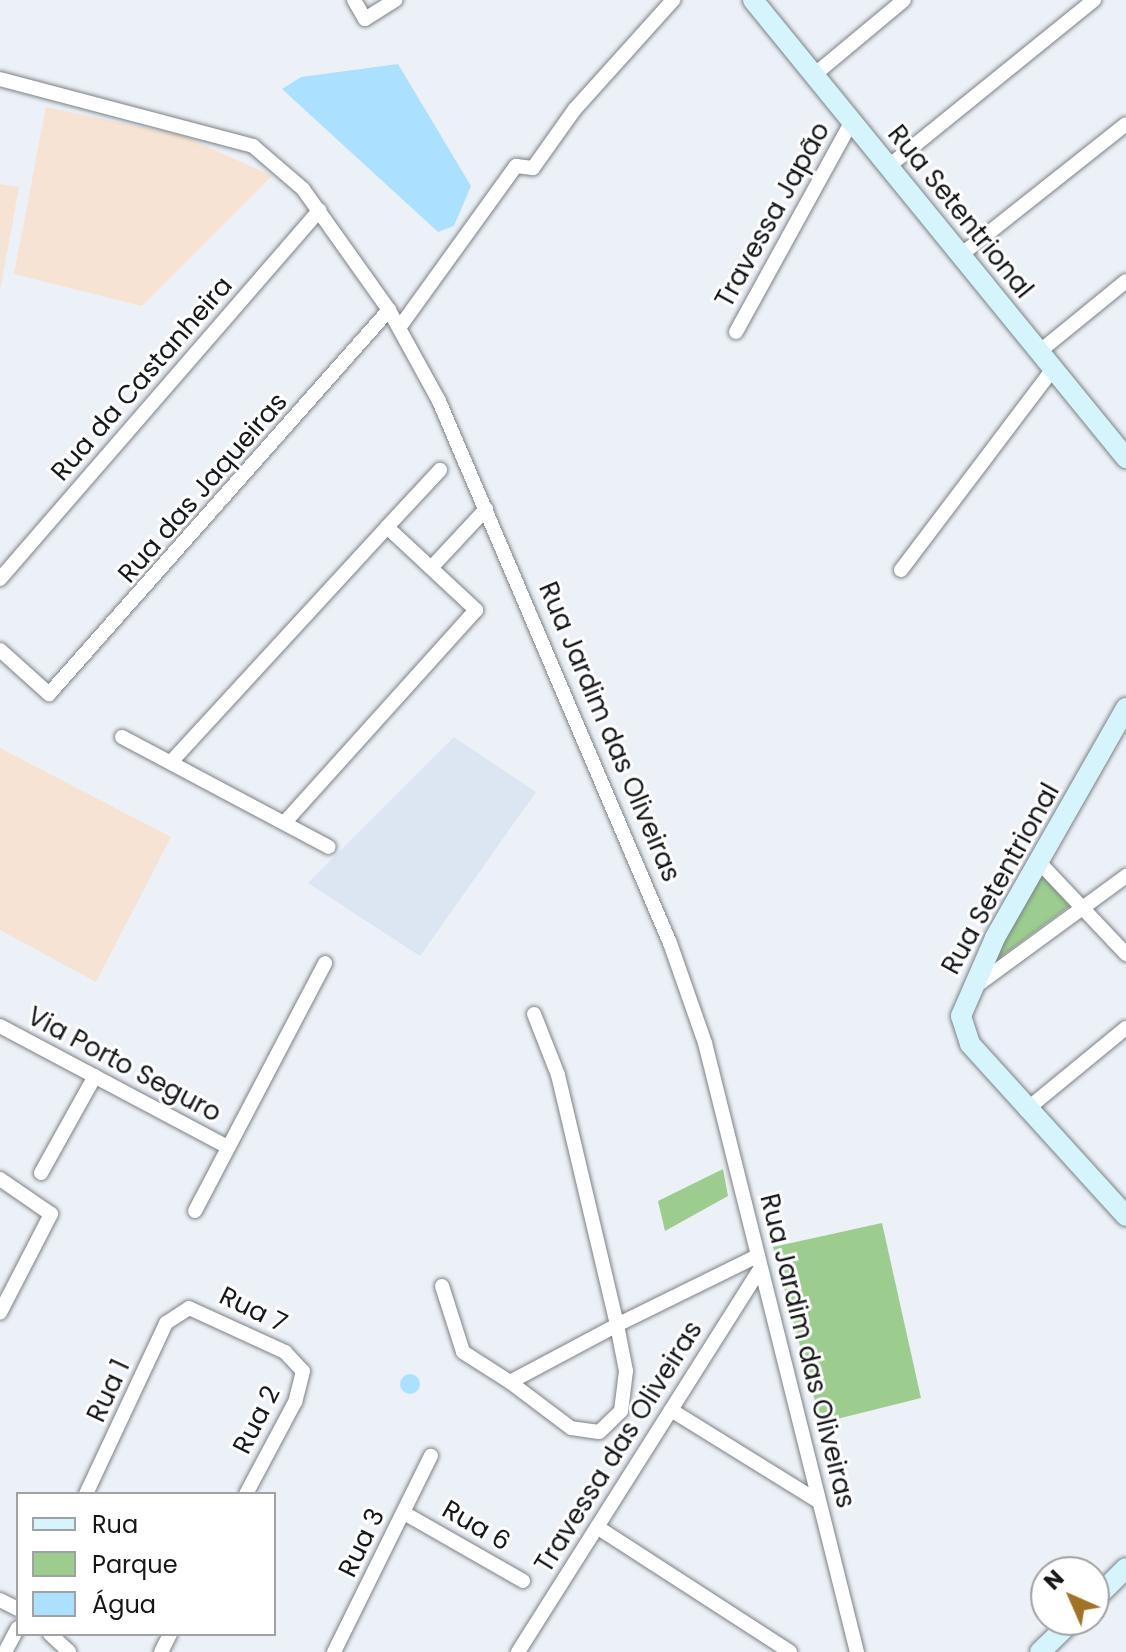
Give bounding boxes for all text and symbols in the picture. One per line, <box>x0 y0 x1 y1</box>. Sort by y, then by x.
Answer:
street label: Travessa Japão <box>709 117 837 313</box>
street label: Rua Setentrional <box>881 119 1039 305</box>
street label: Rua da Castanheira <box>45 271 239 487</box>
street label: Rua das Jaqueiras <box>112 387 294 589</box>
street label: Rua Jardim das Oliveiras <box>532 577 686 887</box>
street label: Rua Setentrional <box>936 778 1066 980</box>
street label: Via Porto Seguro <box>22 1001 226 1129</box>
street label: Rua Jardim das Oliveiras <box>753 1191 861 1511</box>
street label: Rua 7 <box>214 1280 292 1340</box>
street label: Travessa das Oliveiras <box>529 1316 709 1578</box>
street label: Rua 1 <box>81 1355 137 1427</box>
street label: Rua 2 <box>227 1381 287 1459</box>
legend <box>16 1492 276 1636</box>
street label: Rua 6 <box>436 1494 516 1558</box>
street label: Rua 3 <box>332 1504 392 1582</box>
text: Rua <box>92 1508 138 1541</box>
text: Parque <box>92 1548 178 1581</box>
north arrow <box>1030 1556 1110 1636</box>
text: N <box>1037 1563 1071 1597</box>
text: Água <box>92 1588 156 1621</box>

